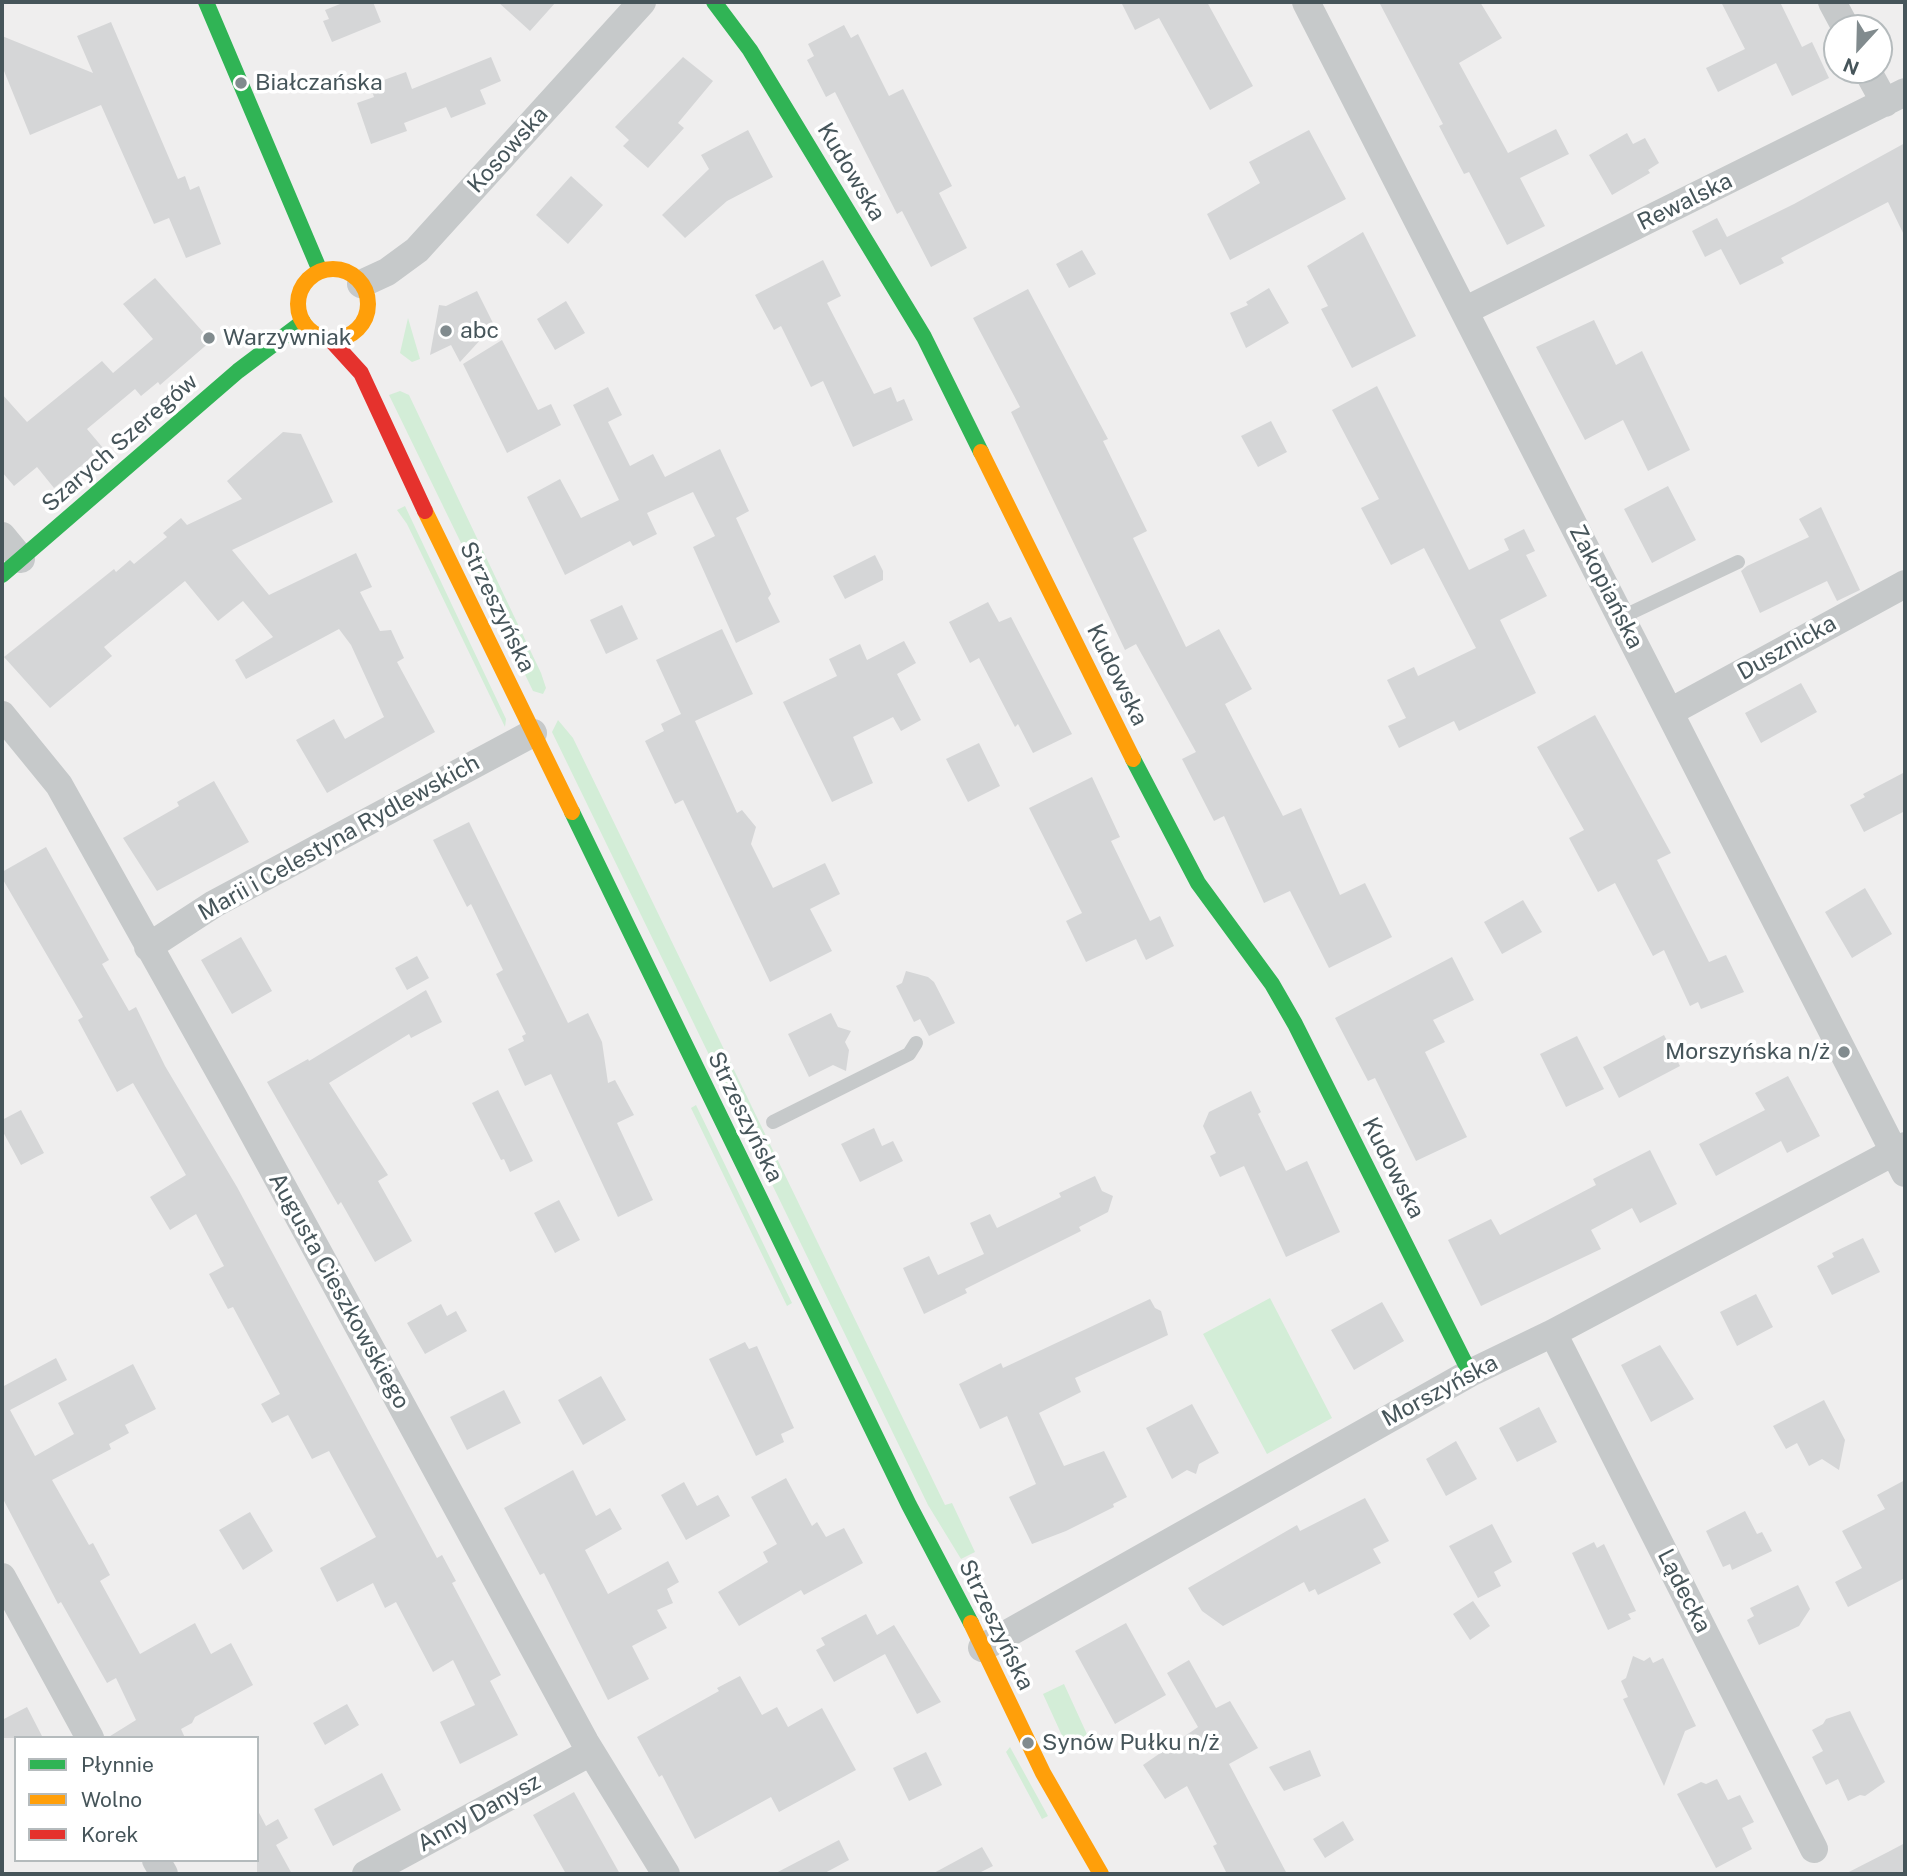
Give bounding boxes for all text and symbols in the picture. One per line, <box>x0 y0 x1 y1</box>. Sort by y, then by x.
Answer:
north arrow <box>1823 14 1893 84</box>
text: N <box>1840 54 1862 80</box>
place label: Białczańska <box>255 69 383 97</box>
marker: Białczańska <box>233 75 249 91</box>
street label: Kosowska <box>462 101 554 199</box>
street label: Kudowska <box>811 118 891 226</box>
street label: Rewalska <box>1633 167 1737 237</box>
place label: abc <box>460 317 499 345</box>
marker: abc <box>438 323 454 339</box>
place label: Warzywniak <box>223 324 352 352</box>
marker: Warzywniak <box>201 330 217 346</box>
street label: Szarych Szeregów <box>36 368 204 518</box>
street label: Zakopiańska <box>1563 521 1649 653</box>
street label: Strzeszyńska <box>454 537 540 677</box>
street label: Dusznicka <box>1733 610 1841 686</box>
street label: Kudowska <box>1081 620 1153 730</box>
street label: Marii i Celestyna Rydlewskich <box>194 749 484 927</box>
place label: Morszyńska n/ż <box>1665 1038 1830 1066</box>
marker: Morszyńska n/ż <box>1836 1044 1852 1060</box>
street label: Strzeszyńska <box>702 1047 788 1187</box>
street label: Kudowska <box>1356 1113 1430 1223</box>
street label: Augusta Cieszkowskiego <box>263 1168 415 1414</box>
street label: Morszyńska <box>1377 1349 1503 1433</box>
street label: Lądecka <box>1651 1545 1717 1637</box>
street label: Strzeszyńska <box>953 1555 1039 1695</box>
place label: Synów Pułku n/ż <box>1042 1729 1220 1757</box>
marker: Synów Pułku n/ż <box>1020 1735 1036 1751</box>
legend <box>14 1736 259 1862</box>
text: Płynnie <box>81 1752 154 1777</box>
street label: Anny Danysz <box>413 1768 545 1858</box>
text: Wolno <box>81 1787 142 1812</box>
text: Korek <box>81 1822 138 1847</box>

